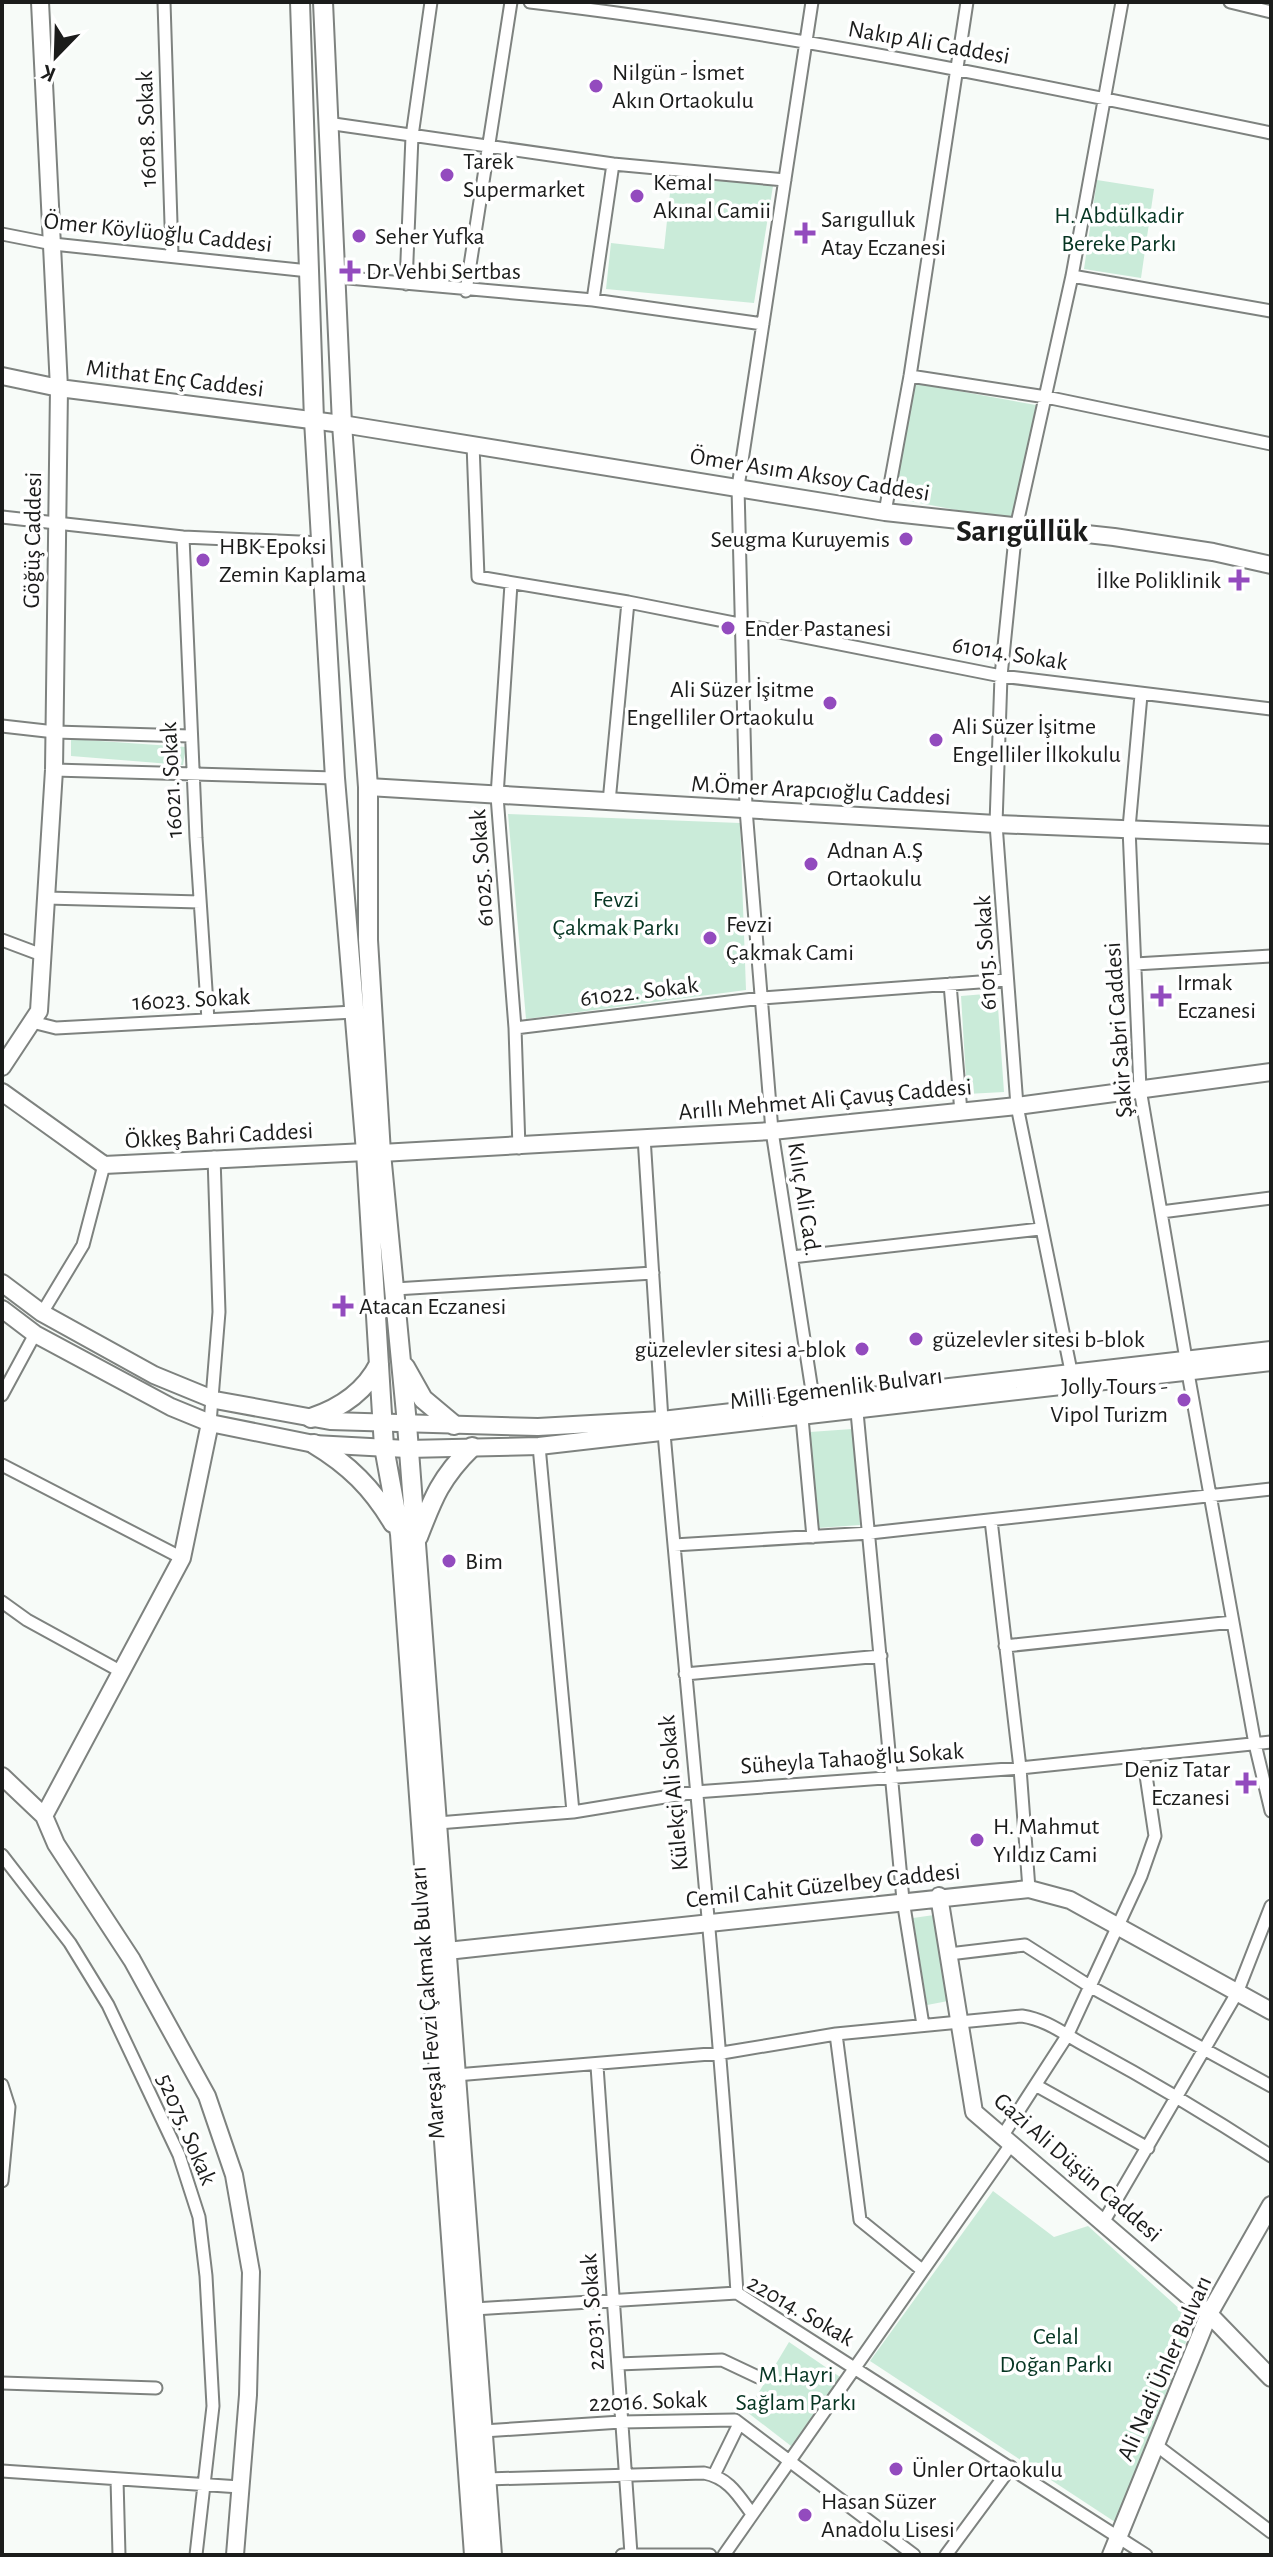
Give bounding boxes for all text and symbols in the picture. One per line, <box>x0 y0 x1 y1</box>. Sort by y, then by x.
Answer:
north arrow <box>16 16 96 96</box>
street label: Nakıp Ali Caddesi <box>846 17 1011 69</box>
text: K <box>37 60 59 86</box>
place label: Nilgün - İsmet Akın Ortaokulu <box>612 60 754 113</box>
street label: 16018. Sokak <box>133 70 161 188</box>
marker: Nilgün - İsmet Akın Ortaokulu <box>587 77 605 95</box>
place label: Tarek Supermarket <box>463 150 585 202</box>
marker: Tarek Supermarket <box>438 166 456 184</box>
place label: Kemal Akınal Camii <box>653 171 771 223</box>
marker: Kemal Akınal Camii <box>628 187 646 205</box>
park label: H. Abdülkadir Bereke Parkı <box>1054 204 1184 256</box>
street label: Ömer Köylüoğlu Caddesi <box>43 208 273 257</box>
place label: Sarıgulluk Atay Eczanesi <box>821 208 946 260</box>
marker: Sarıgulluk Atay Eczanesi <box>796 224 814 242</box>
place label: Seher Yufka <box>375 225 485 249</box>
marker: Seher Yufka <box>350 227 368 245</box>
place label: Dr Vehbi Sertbas <box>366 260 521 284</box>
marker: Dr Vehbi Sertbas <box>341 262 359 280</box>
street label: Mithat Enç Caddesi <box>85 356 265 402</box>
street label: Ömer Asım Aksoy Caddesi <box>688 443 932 506</box>
street label: Göğüş Caddesi <box>20 471 46 609</box>
district label: Sarıgüllük <box>956 515 1088 547</box>
place label: Seugma Kuruyemis <box>711 528 890 552</box>
marker: Seugma Kuruyemis <box>897 530 915 548</box>
place label: HBK Epoksi Zemin Kaplama <box>219 535 367 587</box>
marker: HBK Epoksi Zemin Kaplama <box>194 551 212 569</box>
place label: İlke Poliklinik <box>1096 568 1221 593</box>
marker: İlke Poliklinik <box>1228 569 1250 591</box>
place label: Ender Pastanesi <box>744 617 891 641</box>
marker: Ender Pastanesi <box>719 619 737 637</box>
street label: 61014. Sokak <box>950 633 1069 675</box>
place label: Ali Süzer İşitme Engelliler Ortaokulu <box>626 677 814 730</box>
marker: Ali Süzer İşitme Engelliler Ortaokulu <box>821 694 839 712</box>
place label: Ali Süzer İşitme Engelliler İlkokulu <box>952 714 1121 767</box>
street label: 16021. Sokak <box>157 721 187 838</box>
marker: Ali Süzer İşitme Engelliler İlkokulu <box>927 731 945 749</box>
street label: M.Ömer Arapcıoğlu Caddesi <box>691 771 951 810</box>
street label: 61025. Sokak <box>466 808 498 927</box>
place label: Adnan A.Ş Ortaokulu <box>827 839 923 891</box>
marker: Adnan A.Ş Ortaokulu <box>802 855 820 873</box>
park label: Fevzi Çakmak Parkı <box>553 888 679 940</box>
street label: 61015. Sokak <box>971 895 1001 1011</box>
place label: Fevzi Çakmak Cami <box>726 913 854 965</box>
marker: Fevzi Çakmak Cami <box>701 929 719 947</box>
street label: Şakir Sabri Caddesi <box>1101 941 1137 1119</box>
place label: Irmak Eczanesi <box>1177 971 1256 1023</box>
street label: 61022. Sokak <box>579 973 700 1011</box>
street label: 16023. Sokak <box>132 985 250 1015</box>
marker: Irmak Eczanesi <box>1152 987 1170 1005</box>
street label: Arıllı Mehmet Ali Çavuş Caddesi <box>677 1075 973 1125</box>
street label: Ökkeş Bahri Caddesi <box>124 1118 314 1153</box>
street label: Kılıç Ali Cad. <box>783 1141 825 1258</box>
place label: Atacan Eczanesi <box>359 1295 506 1319</box>
marker: Atacan Eczanesi <box>334 1297 352 1315</box>
place label: güzelevler sitesi b-blok <box>932 1328 1145 1352</box>
marker: güzelevler sitesi b-blok <box>907 1330 925 1348</box>
place label: güzelevler sitesi a-blok <box>634 1338 846 1362</box>
marker: güzelevler sitesi a-blok <box>853 1340 871 1358</box>
street label: Milli Egemenlik Bulvarı <box>728 1364 944 1414</box>
place label: Jolly Tours - Vipol Turizm <box>1050 1375 1168 1427</box>
marker: Jolly Tours - Vipol Turizm <box>1175 1391 1193 1409</box>
place label: Bim <box>465 1550 503 1574</box>
marker: Bim <box>440 1552 458 1570</box>
street label: Külekçi Ali Sokak <box>655 1714 693 1872</box>
street label: Süheyla Tahaoğlu Sokak <box>740 1739 965 1779</box>
place label: Deniz Tatar Eczanesi <box>1124 1758 1230 1810</box>
marker: Deniz Tatar Eczanesi <box>1237 1774 1255 1792</box>
place label: H. Mahmut Yıldız Cami <box>993 1815 1100 1867</box>
marker: H. Mahmut Yıldız Cami <box>968 1831 986 1849</box>
street label: Cemil Cahit Güzelbey Caddesi <box>685 1860 962 1912</box>
street label: Mareşal Fevzi Çakmak Bulvarı <box>406 1866 450 2140</box>
street label: 52075. Sokak <box>152 2070 220 2189</box>
street label: Gazi Ali Düşün Caddesi <box>989 2089 1166 2247</box>
street label: 22031. Sokak <box>577 2253 609 2371</box>
street label: 22014. Sokak <box>743 2271 858 2351</box>
street label: Ali Nadi Ünler Bulvarı <box>1112 2272 1216 2464</box>
park label: Celal Doğan Parkı <box>999 2325 1113 2377</box>
park label: M.Hayri Sağlam Parkı <box>736 2363 856 2415</box>
street label: 22016. Sokak <box>588 2388 708 2416</box>
place label: Ünler Ortaokulu <box>912 2457 1062 2482</box>
marker: Ünler Ortaokulu <box>887 2460 905 2478</box>
place label: Hasan Süzer Anadolu Lisesi <box>821 2490 955 2542</box>
marker: Hasan Süzer Anadolu Lisesi <box>796 2506 814 2524</box>

